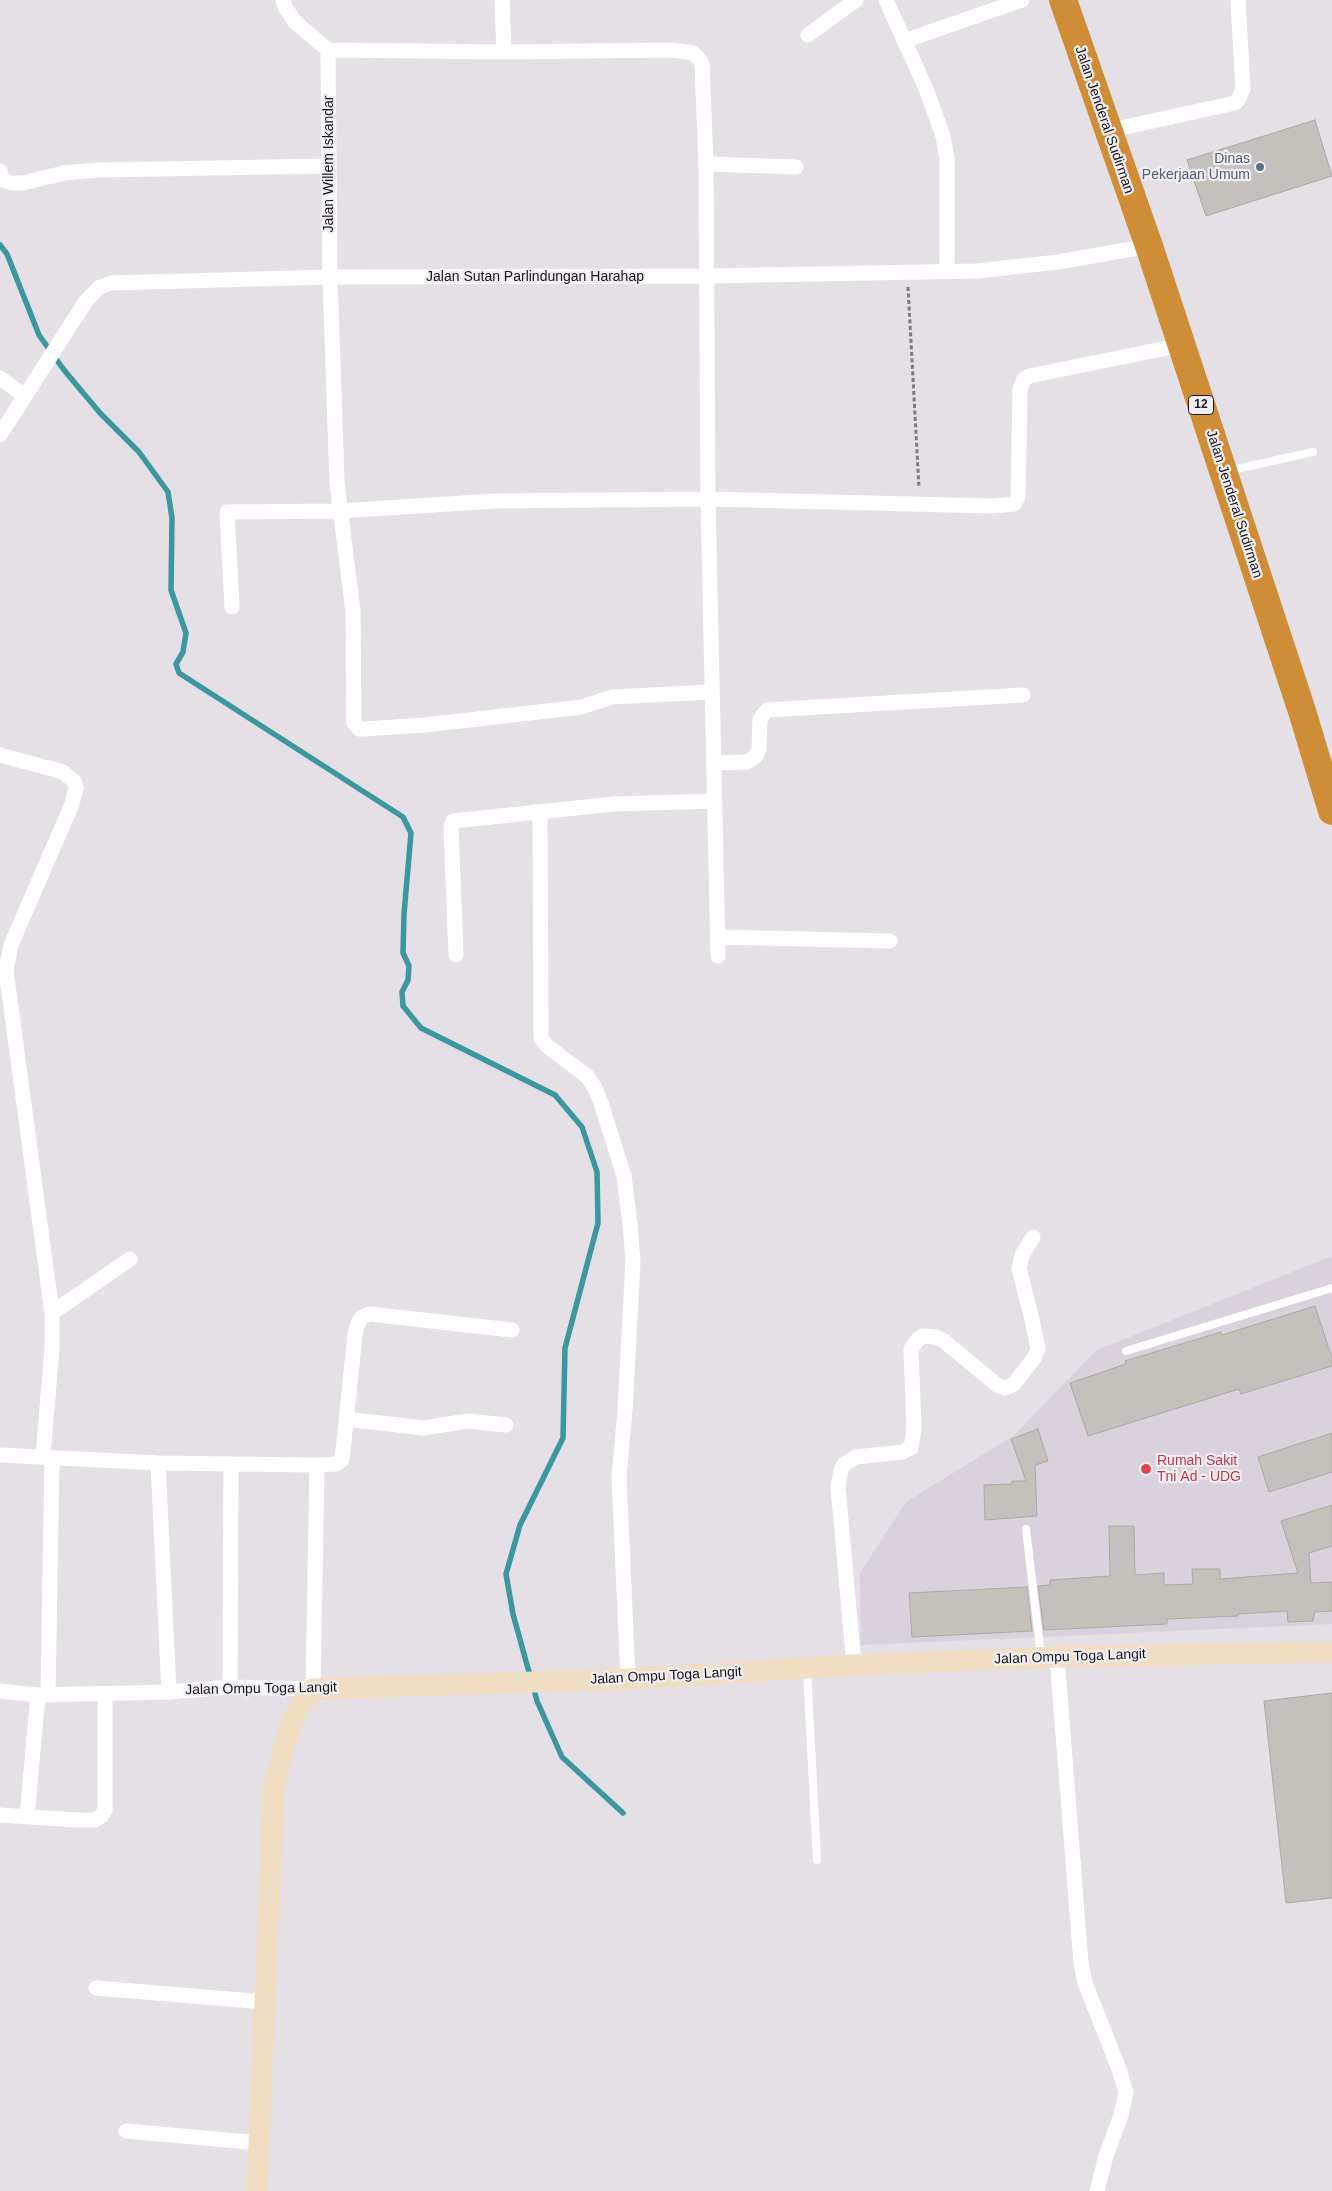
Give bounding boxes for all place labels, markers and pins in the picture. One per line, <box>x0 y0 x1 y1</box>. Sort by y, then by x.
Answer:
place label: Dinas Pekerjaan Umum <box>1142 151 1250 184</box>
marker: Dinas Pekerjaan Umum <box>1254 161 1266 173</box>
place label: Rumah Sakit Tni Ad - UDG <box>1157 1453 1241 1485</box>
marker: Rumah Sakit Tni Ad - UDG <box>1139 1462 1153 1476</box>

